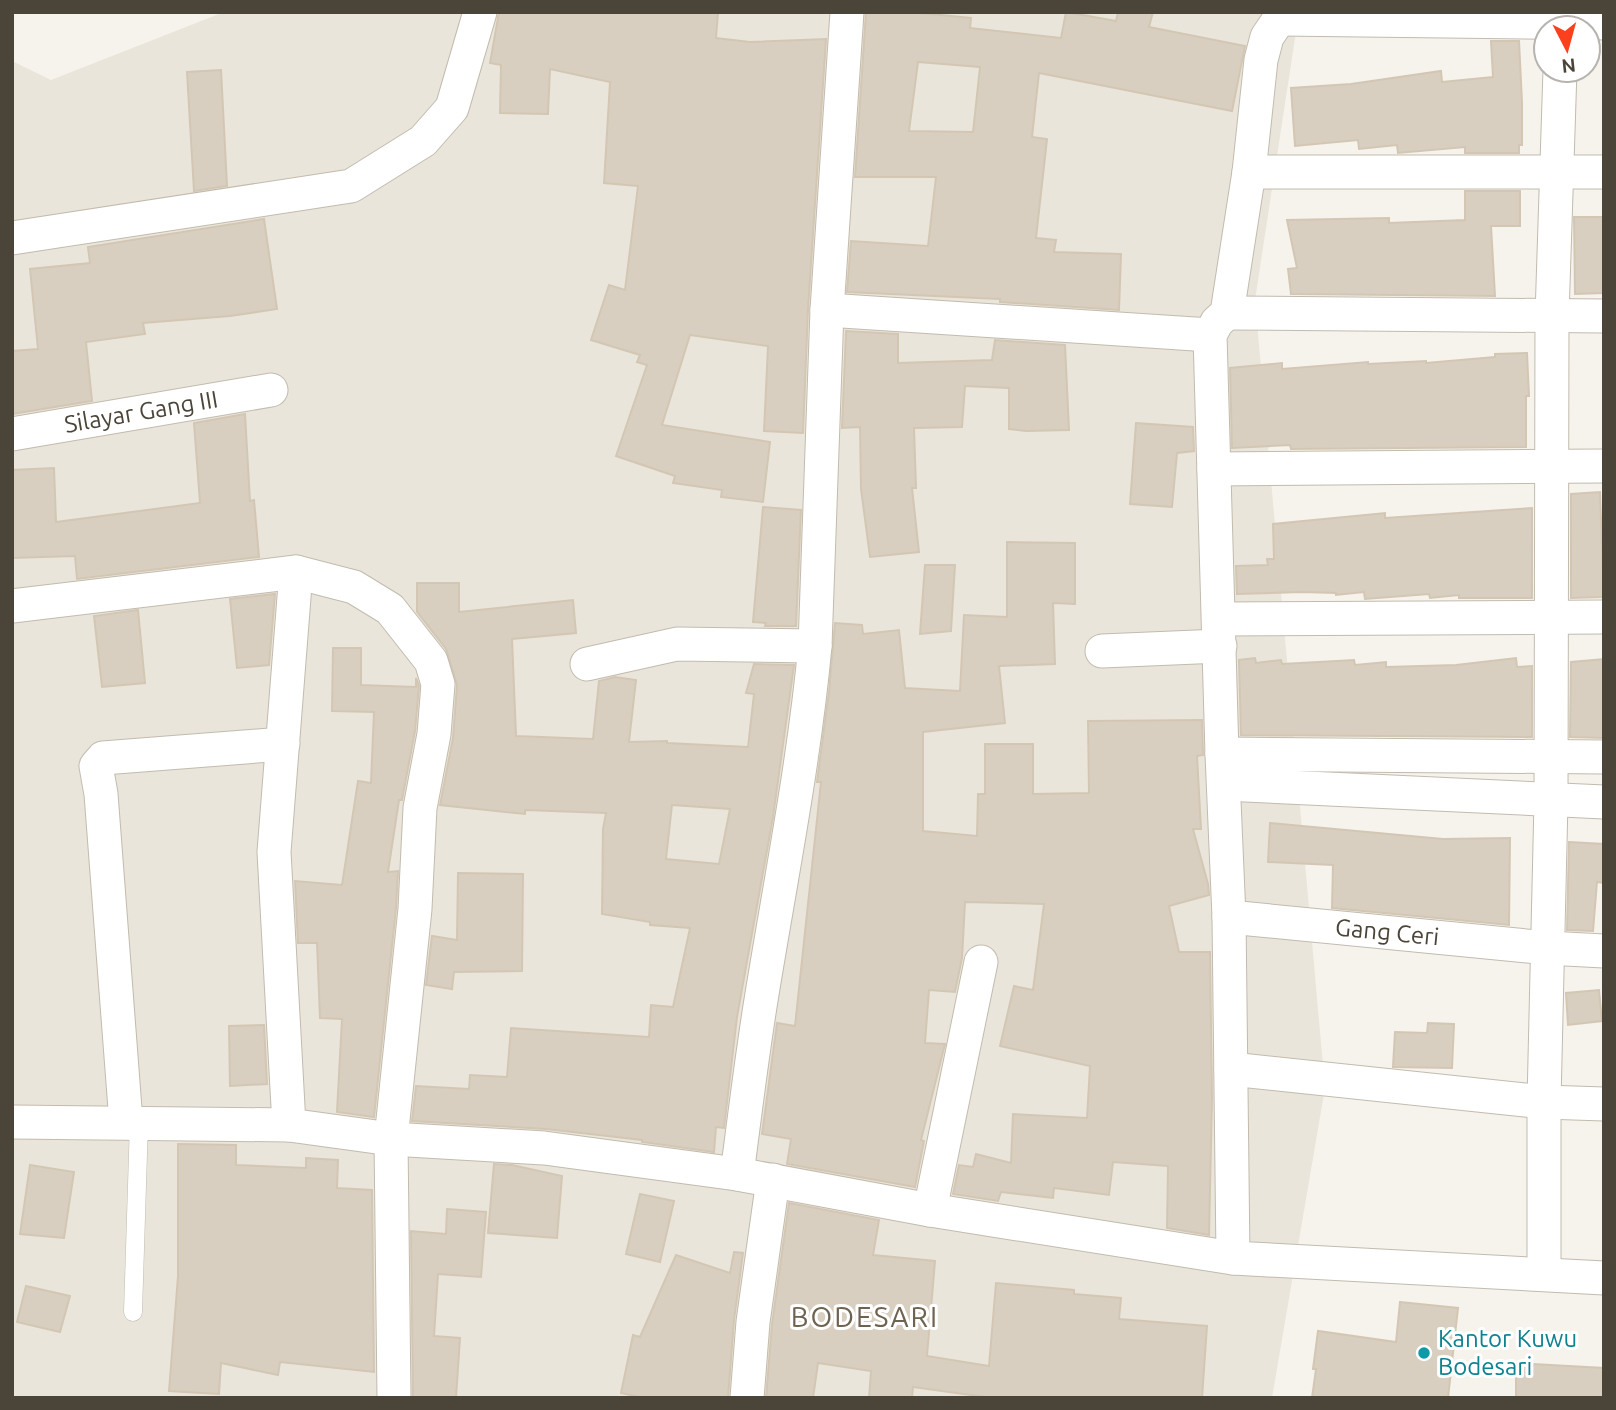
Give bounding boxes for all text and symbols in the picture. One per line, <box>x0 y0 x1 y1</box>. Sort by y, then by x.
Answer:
north arrow <box>1532 14 1602 84</box>
text: N <box>1561 54 1577 78</box>
street label: Silayar Gang III <box>62 385 220 438</box>
street label: Gang Ceri <box>1334 913 1440 950</box>
district label: BODESARI <box>791 1301 939 1332</box>
place label: Kantor Kuwu Bodesari <box>1438 1325 1577 1380</box>
marker: Kantor Kuwu Bodesari <box>1416 1345 1432 1361</box>

